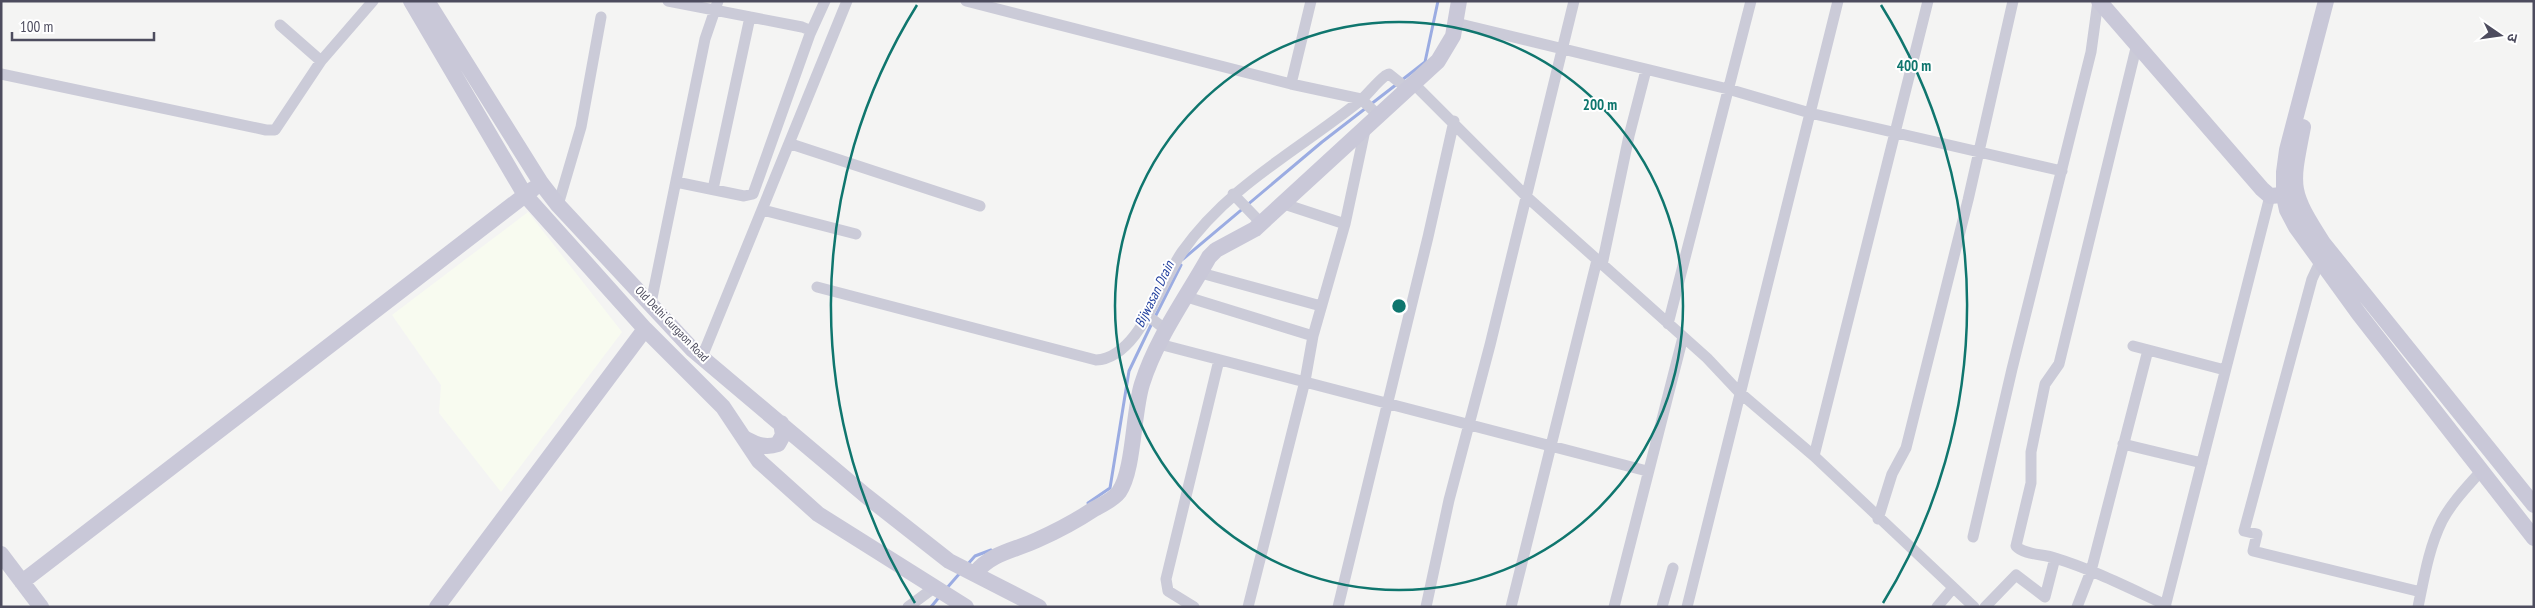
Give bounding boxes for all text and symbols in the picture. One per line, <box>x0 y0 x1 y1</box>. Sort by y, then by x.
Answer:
scale bar <box>12 10 155 42</box>
north arrow <box>2475 10 2525 60</box>
text: 100 m <box>20 17 53 36</box>
text: उ <box>2503 32 2522 45</box>
text: 400 m <box>1897 56 1931 75</box>
text: 200 m <box>1583 95 1617 114</box>
water label: Bijwasan Drain <box>1130 257 1178 330</box>
street label: Old Delhi Gurgaon Road <box>632 283 712 365</box>
centre of rings <box>1390 297 1408 315</box>

